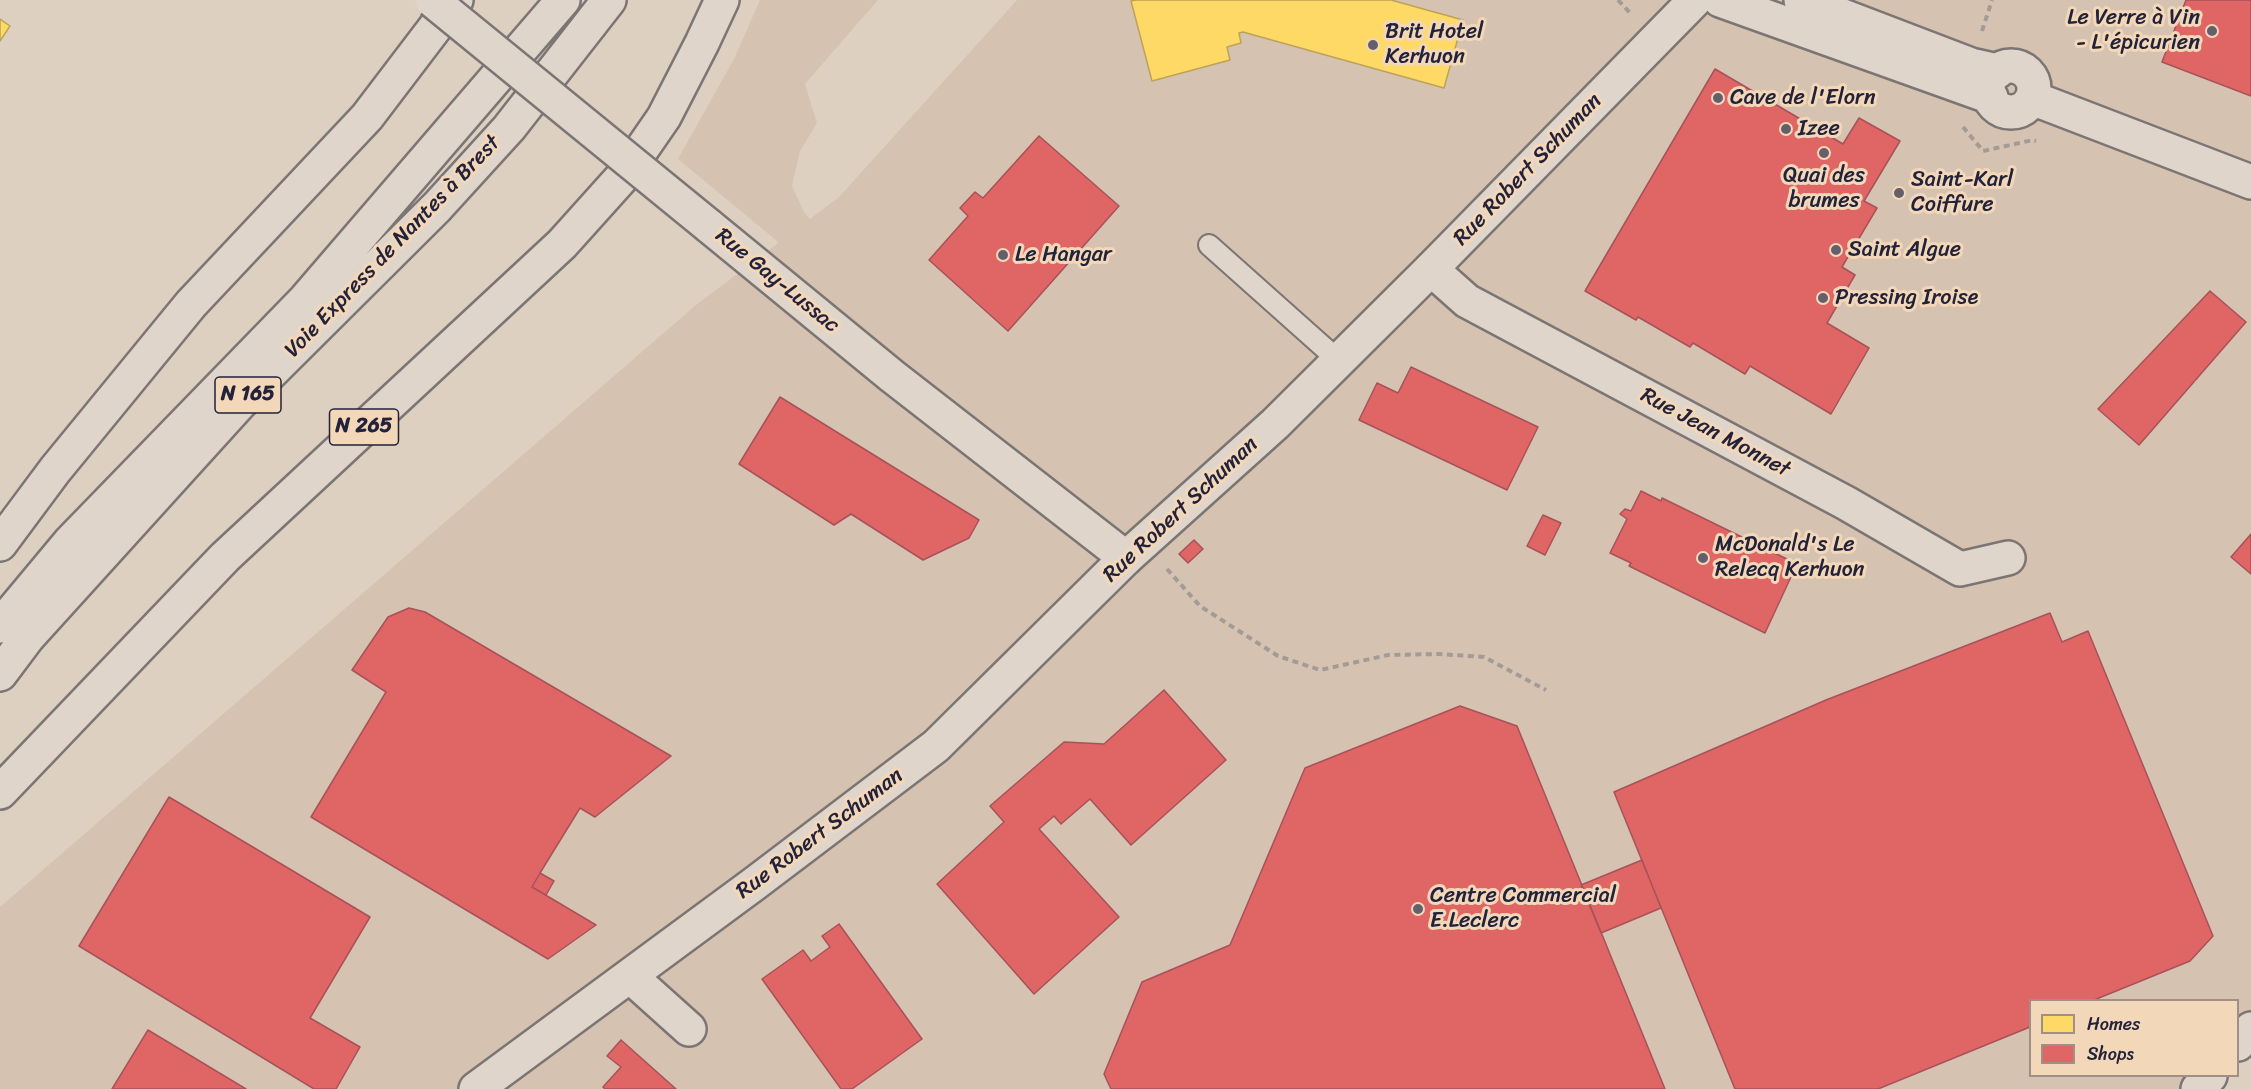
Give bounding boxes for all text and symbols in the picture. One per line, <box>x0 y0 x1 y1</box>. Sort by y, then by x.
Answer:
place label: Le Verre à Vin - L'épicurien <box>2067 5 2200 56</box>
place label: Brit Hotel Kerhuon <box>1385 19 1483 70</box>
marker: Le Verre à Vin - L'épicurien <box>2205 24 2219 38</box>
marker: Brit Hotel Kerhuon <box>1366 38 1380 52</box>
place label: Cave de l'Elorn <box>1730 85 1876 111</box>
street label: Rue Robert Schuman <box>1448 88 1608 252</box>
marker: Cave de l'Elorn <box>1711 91 1725 105</box>
place label: Izee <box>1798 116 1840 142</box>
marker: Izee <box>1779 122 1793 136</box>
street label: Voie Express de Nantes à Brest <box>280 130 506 364</box>
marker: Quai des brumes <box>1817 146 1831 160</box>
place label: Quai des brumes <box>1783 163 1865 214</box>
place label: Saint-Karl Coiffure <box>1911 167 2013 218</box>
marker: Saint-Karl Coiffure <box>1892 186 1906 200</box>
street label: Rue Gay-Lussac <box>710 223 844 339</box>
place label: Saint Algue <box>1848 237 1961 263</box>
place label: Le Hangar <box>1015 242 1112 268</box>
marker: Saint Algue <box>1829 243 1843 257</box>
marker: Le Hangar <box>996 248 1010 262</box>
place label: Pressing Iroise <box>1835 285 1978 311</box>
marker: Pressing Iroise <box>1816 291 1830 305</box>
road number: N 165 <box>215 377 281 413</box>
street label: Rue Jean Monnet <box>1636 383 1794 483</box>
road number: N 265 <box>330 409 398 445</box>
street label: Rue Robert Schuman <box>1098 432 1264 588</box>
place label: McDonald's Le Relecq Kerhuon <box>1715 532 1865 584</box>
marker: McDonald's Le Relecq Kerhuon <box>1696 551 1710 565</box>
street label: Rue Robert Schuman <box>732 763 908 905</box>
place label: Centre Commercial E.Leclerc <box>1430 883 1616 934</box>
marker: Centre Commercial E.Leclerc <box>1411 902 1425 916</box>
legend <box>2029 999 2239 1077</box>
text: Homes <box>2087 1008 2140 1040</box>
text: Shops <box>2087 1038 2134 1070</box>

